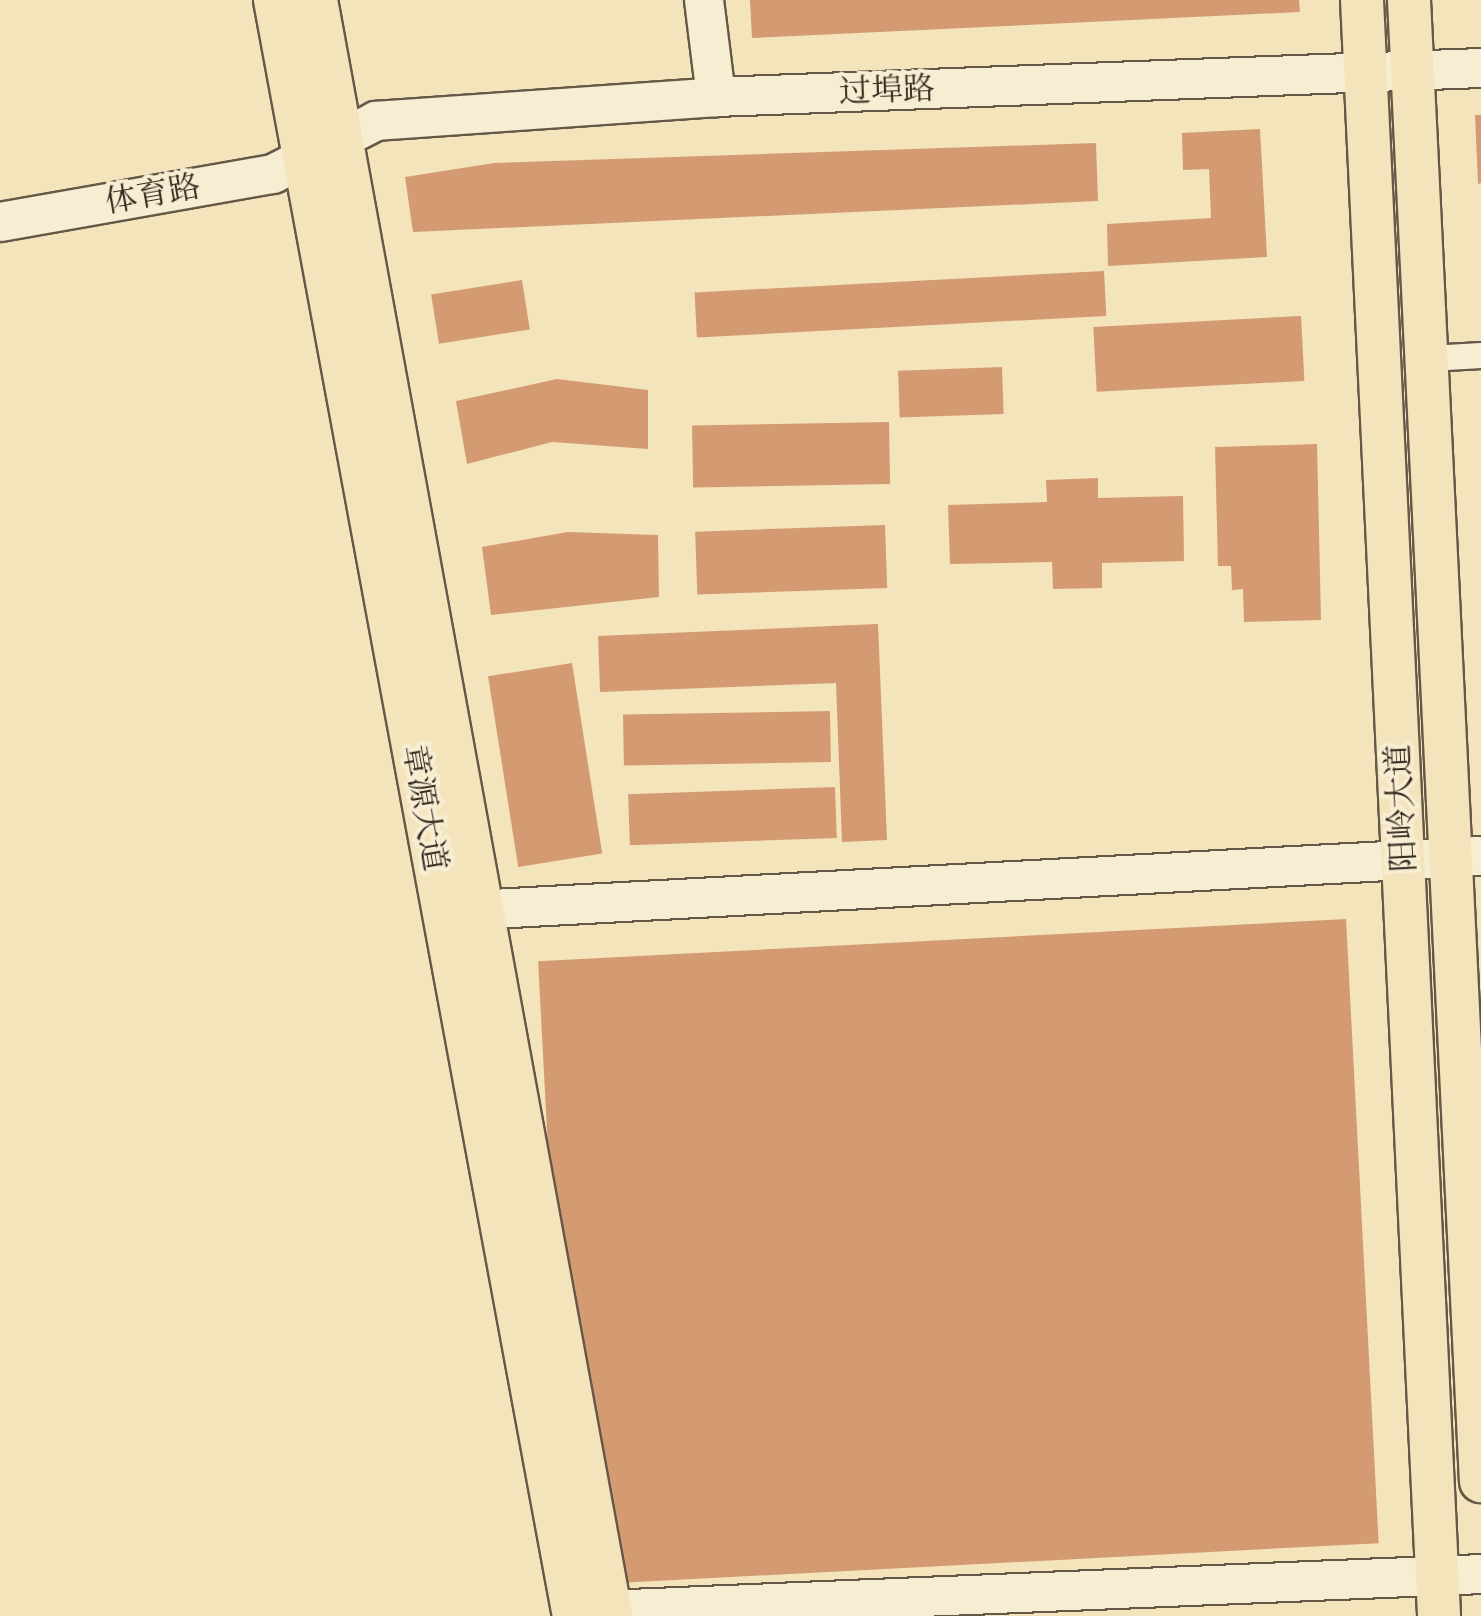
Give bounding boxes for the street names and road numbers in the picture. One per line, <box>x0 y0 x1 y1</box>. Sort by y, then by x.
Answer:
street label: 过埠路 <box>838 70 936 112</box>
street label: 体育路 <box>102 168 204 222</box>
street label: 章源大道 <box>394 742 454 874</box>
street label: 阳岭大道 <box>1379 743 1425 873</box>

